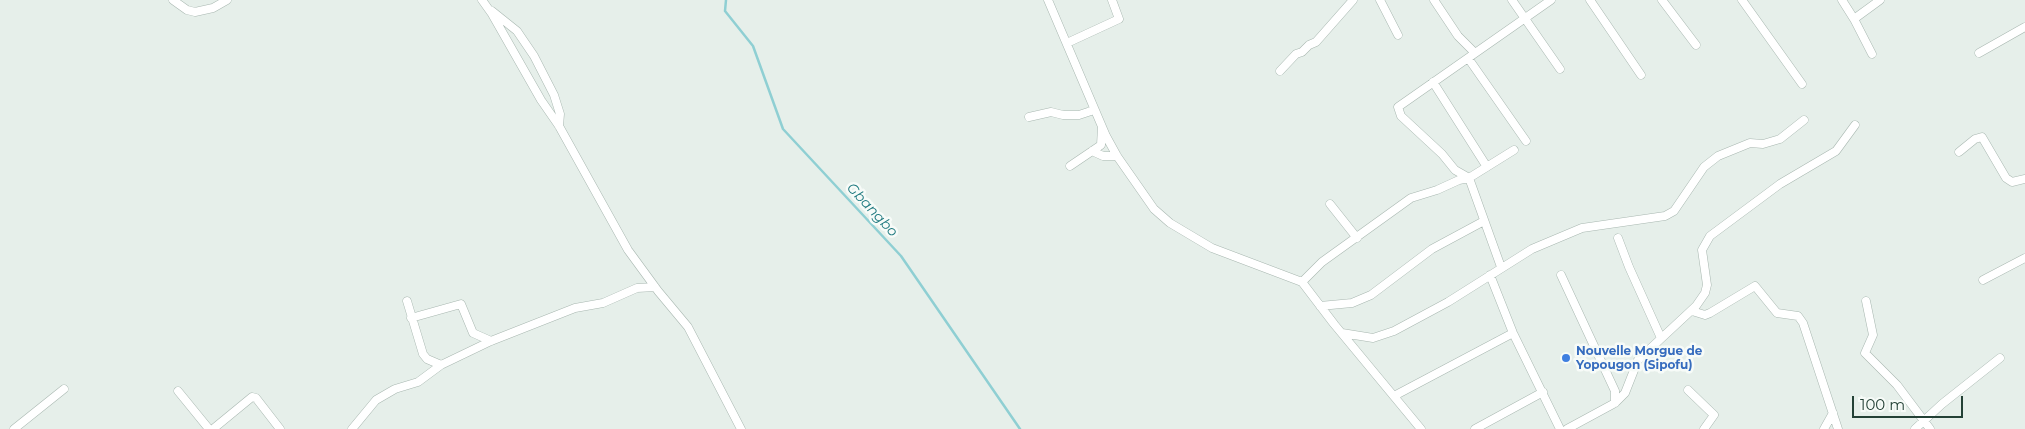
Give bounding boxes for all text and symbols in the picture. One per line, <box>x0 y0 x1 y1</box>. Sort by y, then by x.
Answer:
water label: Gbangbo <box>843 180 901 240</box>
place label: Nouvelle Morgue de Yopougon (Sipofu) <box>1576 344 1702 372</box>
marker: Nouvelle Morgue de Yopougon (Sipofu) <box>1560 352 1572 364</box>
scale bar <box>1855 386 1966 418</box>
text: 100 m <box>1860 395 1905 414</box>

